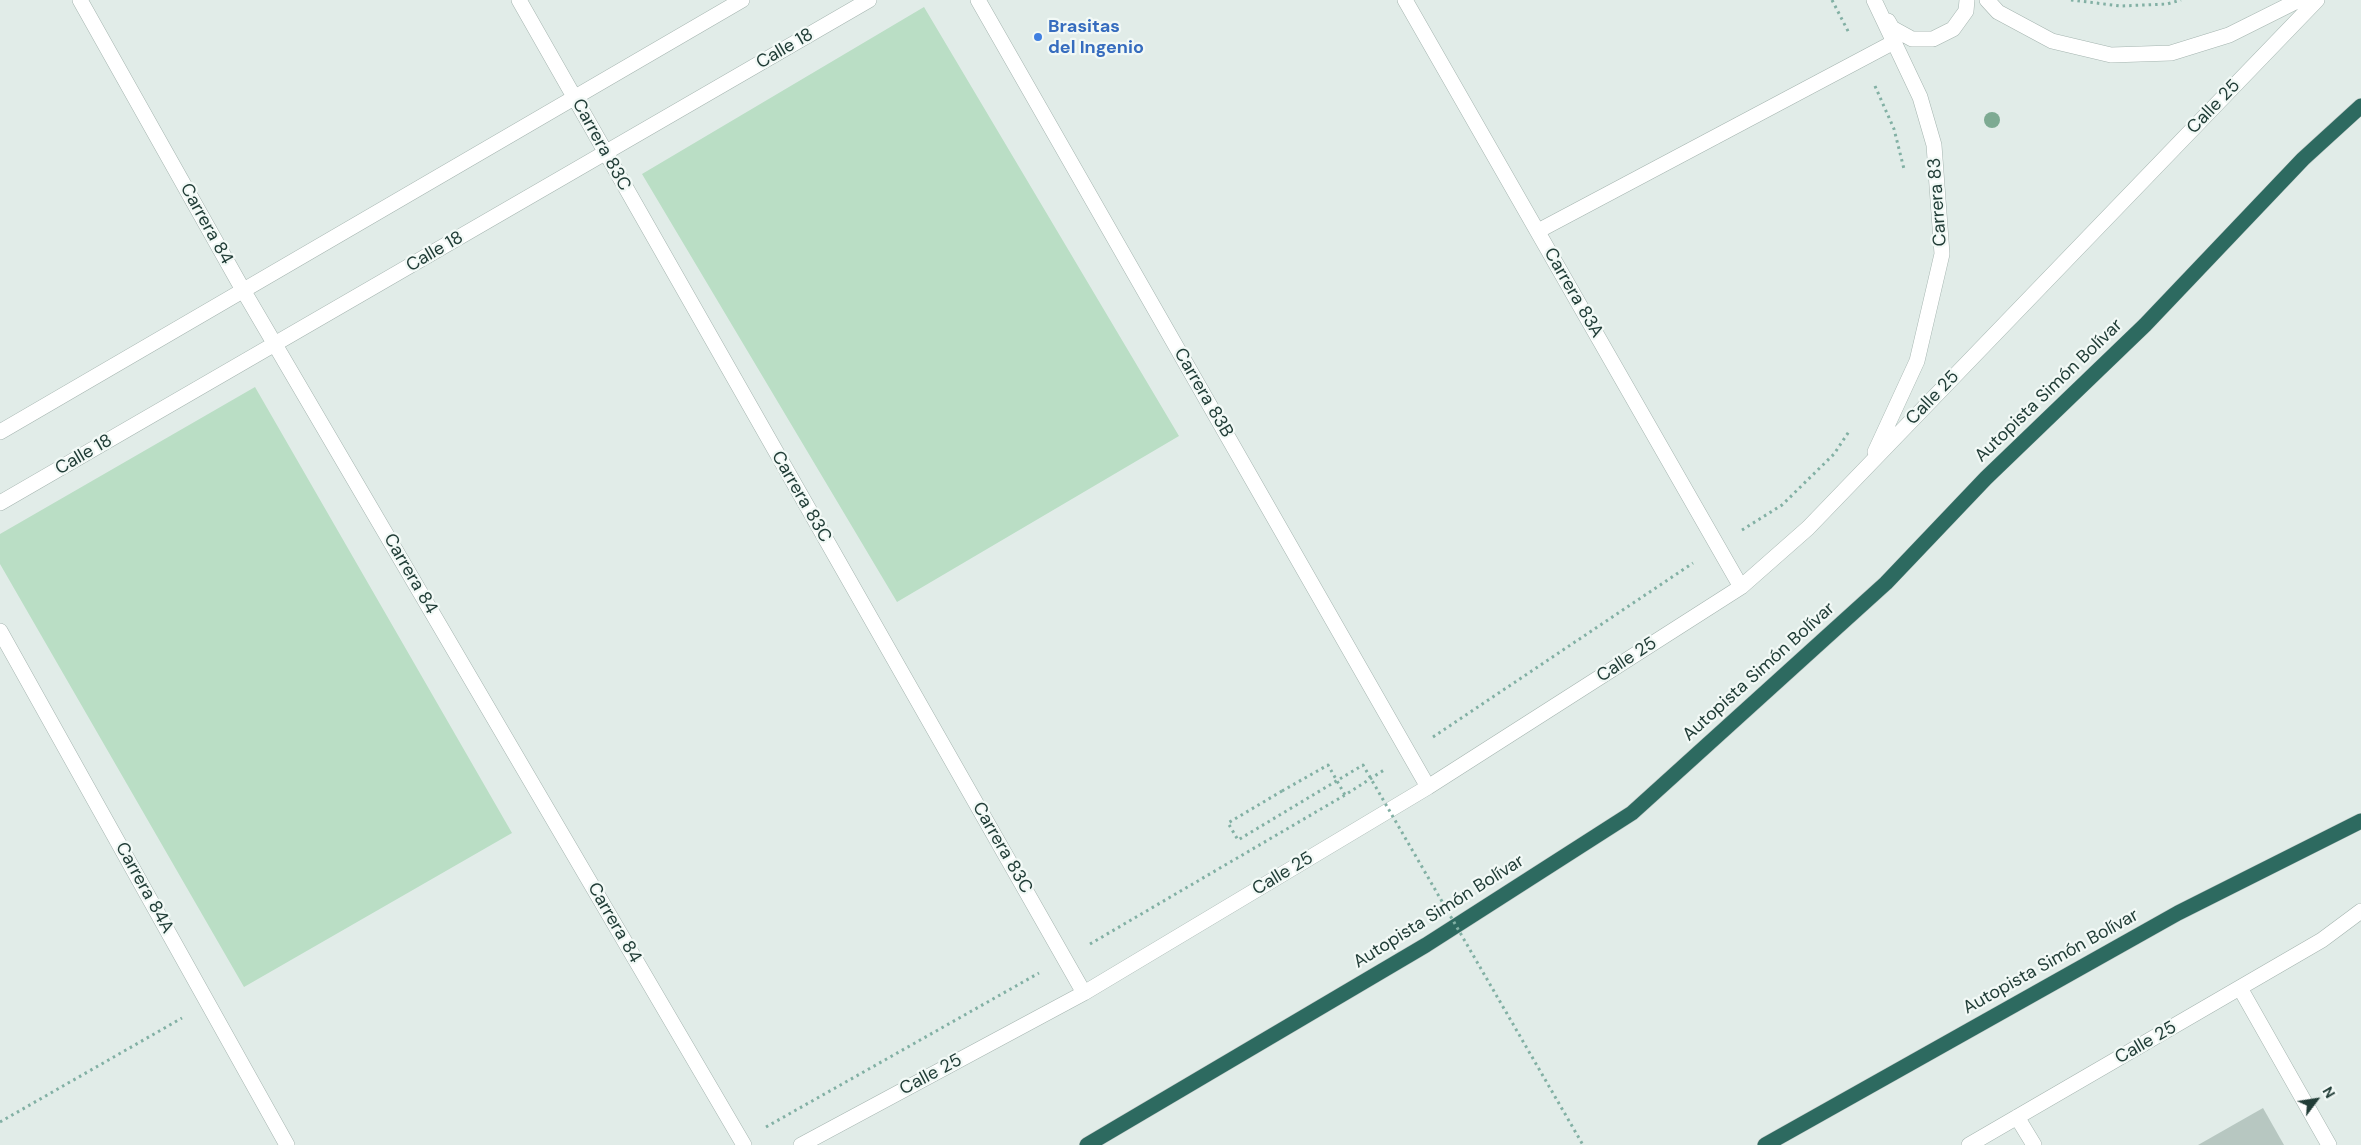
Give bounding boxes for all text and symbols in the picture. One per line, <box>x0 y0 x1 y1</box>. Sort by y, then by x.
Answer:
place label: Brasitas del Ingenio <box>1048 16 1144 58</box>
street label: Calle 18 <box>753 24 817 74</box>
marker: Brasitas del Ingenio <box>1032 31 1044 43</box>
street label: Calle 25 <box>2183 75 2245 139</box>
street label: Carrera 83C <box>567 95 635 195</box>
street label: Carrera 83 <box>1924 157 1952 247</box>
street label: Carrera 84 <box>175 180 237 268</box>
street label: Calle 18 <box>403 227 467 277</box>
street label: Carrera 83A <box>1539 244 1607 342</box>
street label: Autopista Simón Bolívar <box>1971 315 2127 467</box>
street label: Carrera 83B <box>1169 344 1237 442</box>
street label: Calle 25 <box>1902 366 1964 430</box>
street label: Calle 18 <box>52 430 116 480</box>
street label: Carrera 83C <box>766 448 836 546</box>
street label: Carrera 84 <box>378 530 442 618</box>
street label: Autopista Simón Bolívar <box>1679 598 1839 746</box>
street label: Calle 25 <box>1593 633 1661 687</box>
street label: Carrera 83C <box>967 799 1037 897</box>
street label: Carrera 84A <box>110 839 178 937</box>
street label: Calle 25 <box>1249 847 1317 901</box>
street label: Autopista Simón Bolívar <box>1350 851 1528 973</box>
street label: Carrera 84 <box>582 879 646 967</box>
street label: Autopista Simón Bolívar <box>1960 905 2142 1019</box>
street label: Calle 25 <box>2112 1017 2180 1069</box>
street label: Calle 25 <box>896 1050 966 1100</box>
north arrow <box>2291 1075 2341 1125</box>
text: N <box>2319 1083 2339 1101</box>

